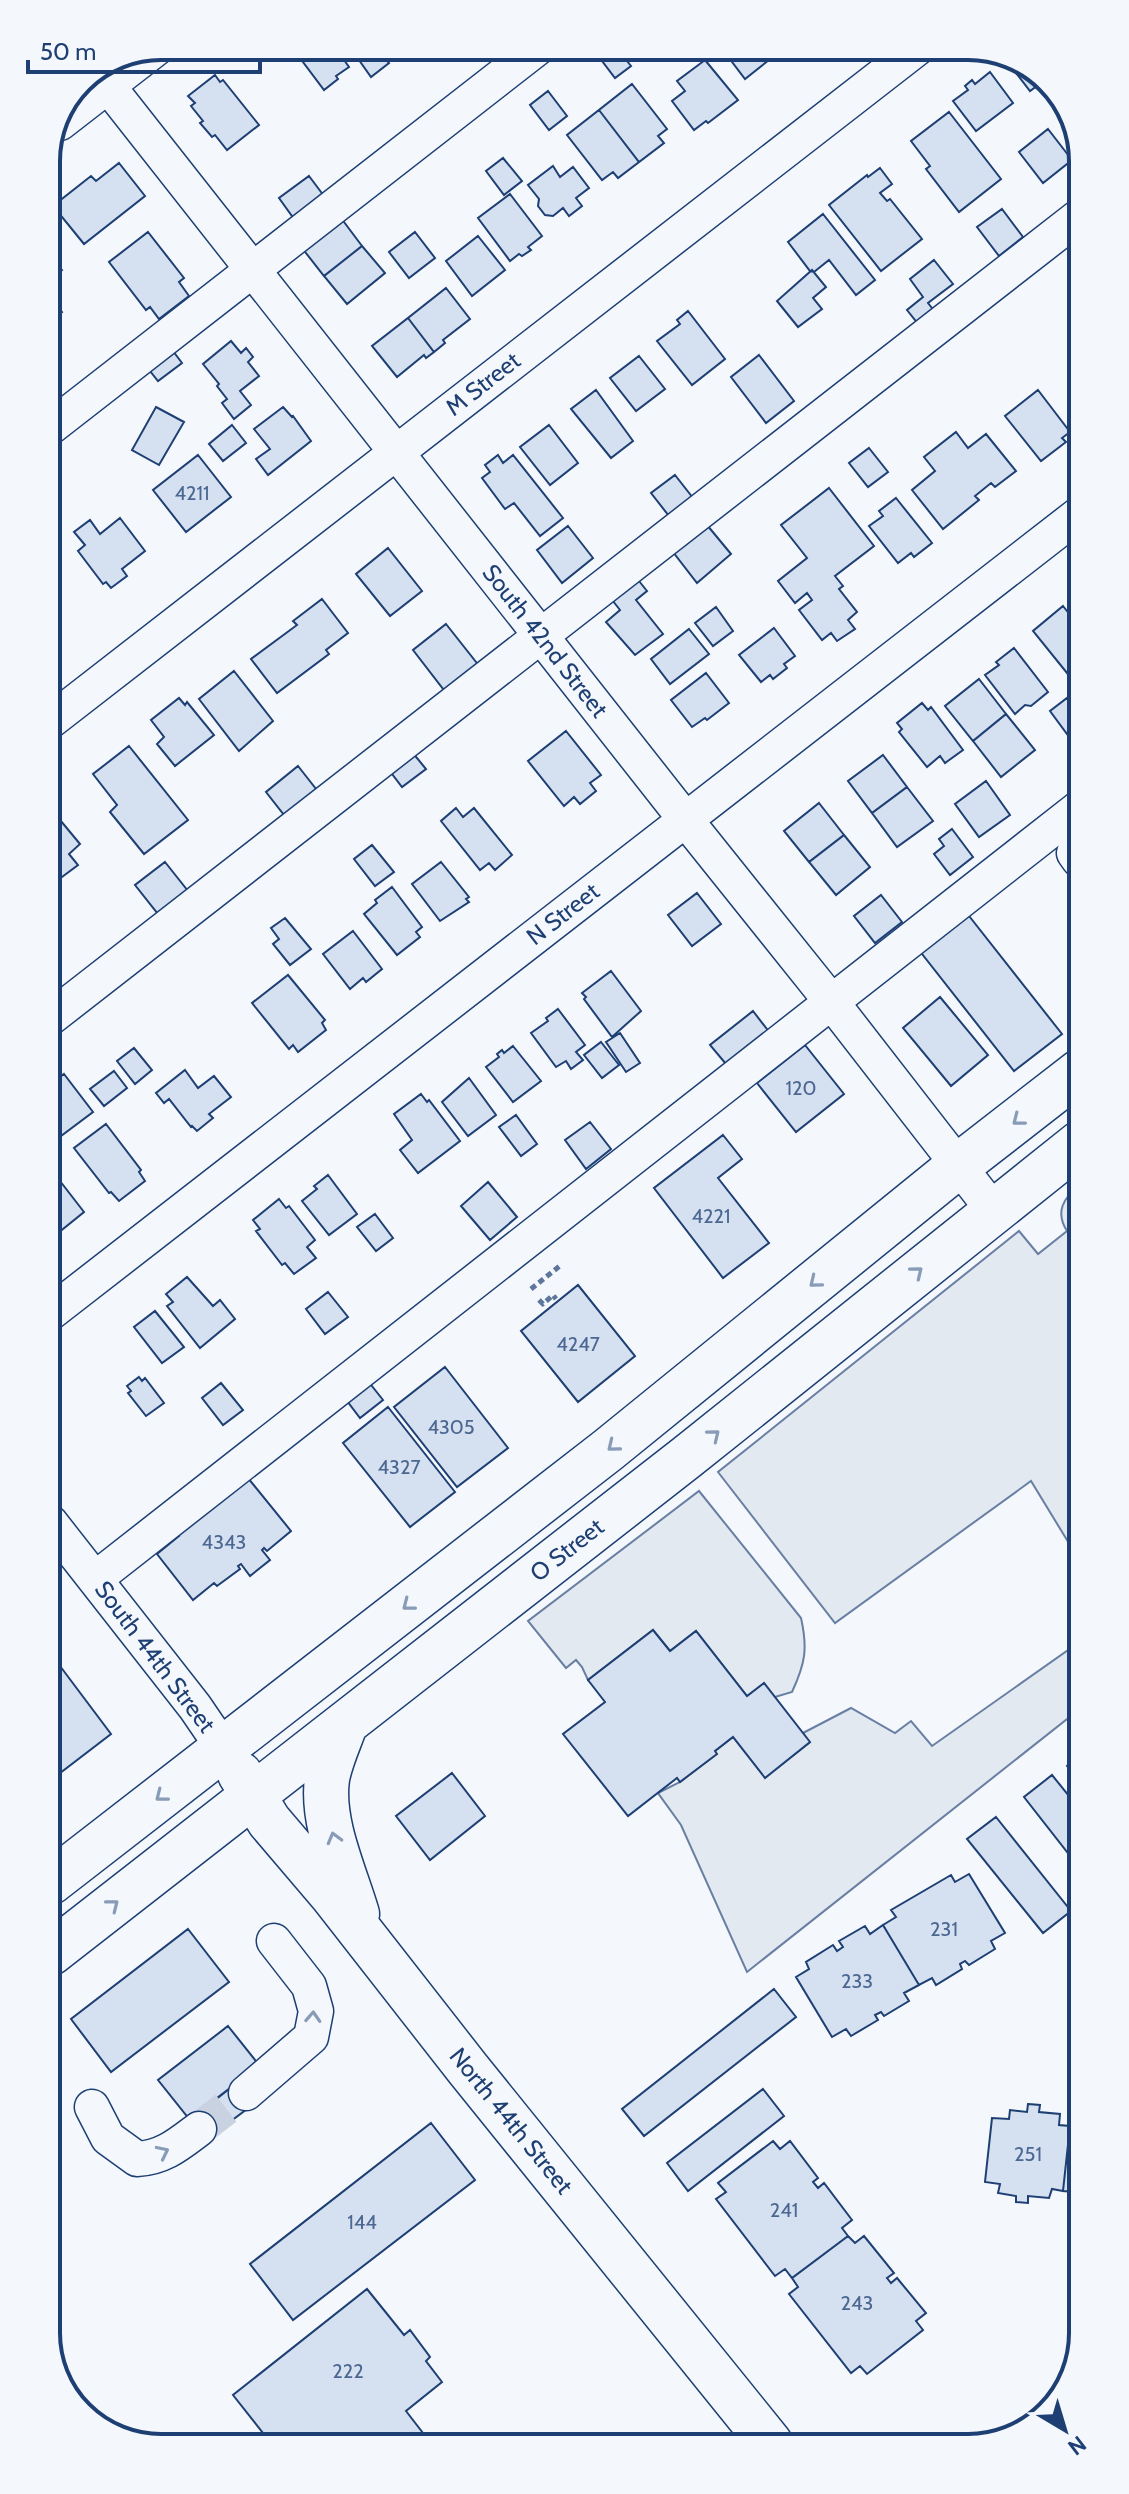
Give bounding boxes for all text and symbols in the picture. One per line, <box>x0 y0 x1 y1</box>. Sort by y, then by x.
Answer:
scale bar <box>28 24 260 74</box>
text: 50 m <box>40 37 96 66</box>
street label: M Street <box>440 346 526 422</box>
house number: 4211 <box>174 481 210 505</box>
street label: South 42nd Street <box>477 558 614 723</box>
street label: N Street <box>521 876 605 951</box>
house number: 120 <box>786 1076 816 1100</box>
one-way arrow <box>1012 1110 1027 1124</box>
house number: 4221 <box>691 1204 731 1228</box>
one-way arrow <box>908 1267 923 1281</box>
one-way arrow <box>810 1272 824 1287</box>
house number: 4247 <box>556 1332 600 1356</box>
house number: 4305 <box>427 1415 475 1439</box>
one-way arrow <box>705 1430 720 1445</box>
one-way arrow <box>608 1436 622 1451</box>
house number: 4327 <box>378 1455 420 1479</box>
street label: O Street <box>524 1512 609 1587</box>
house number: 4343 <box>202 1530 246 1554</box>
street label: South 44th Street <box>89 1575 222 1738</box>
one-way arrow <box>402 1596 416 1610</box>
one-way arrow <box>155 1787 170 1801</box>
one-way arrow <box>327 1832 344 1846</box>
one-way arrow <box>104 1901 119 1915</box>
house number: 231 <box>930 1917 958 1941</box>
house number: 233 <box>841 1969 873 1993</box>
one-way arrow <box>304 2010 321 2023</box>
street label: North 44th Street <box>444 2042 579 2200</box>
house number: 251 <box>1014 2142 1042 2166</box>
one-way arrow <box>155 2147 170 2162</box>
house number: 241 <box>770 2198 798 2222</box>
house number: 144 <box>347 2210 377 2234</box>
house number: 243 <box>841 2291 873 2315</box>
house number: 222 <box>332 2359 364 2383</box>
north arrow <box>1025 2390 1105 2470</box>
text: N <box>1063 2430 1091 2461</box>

